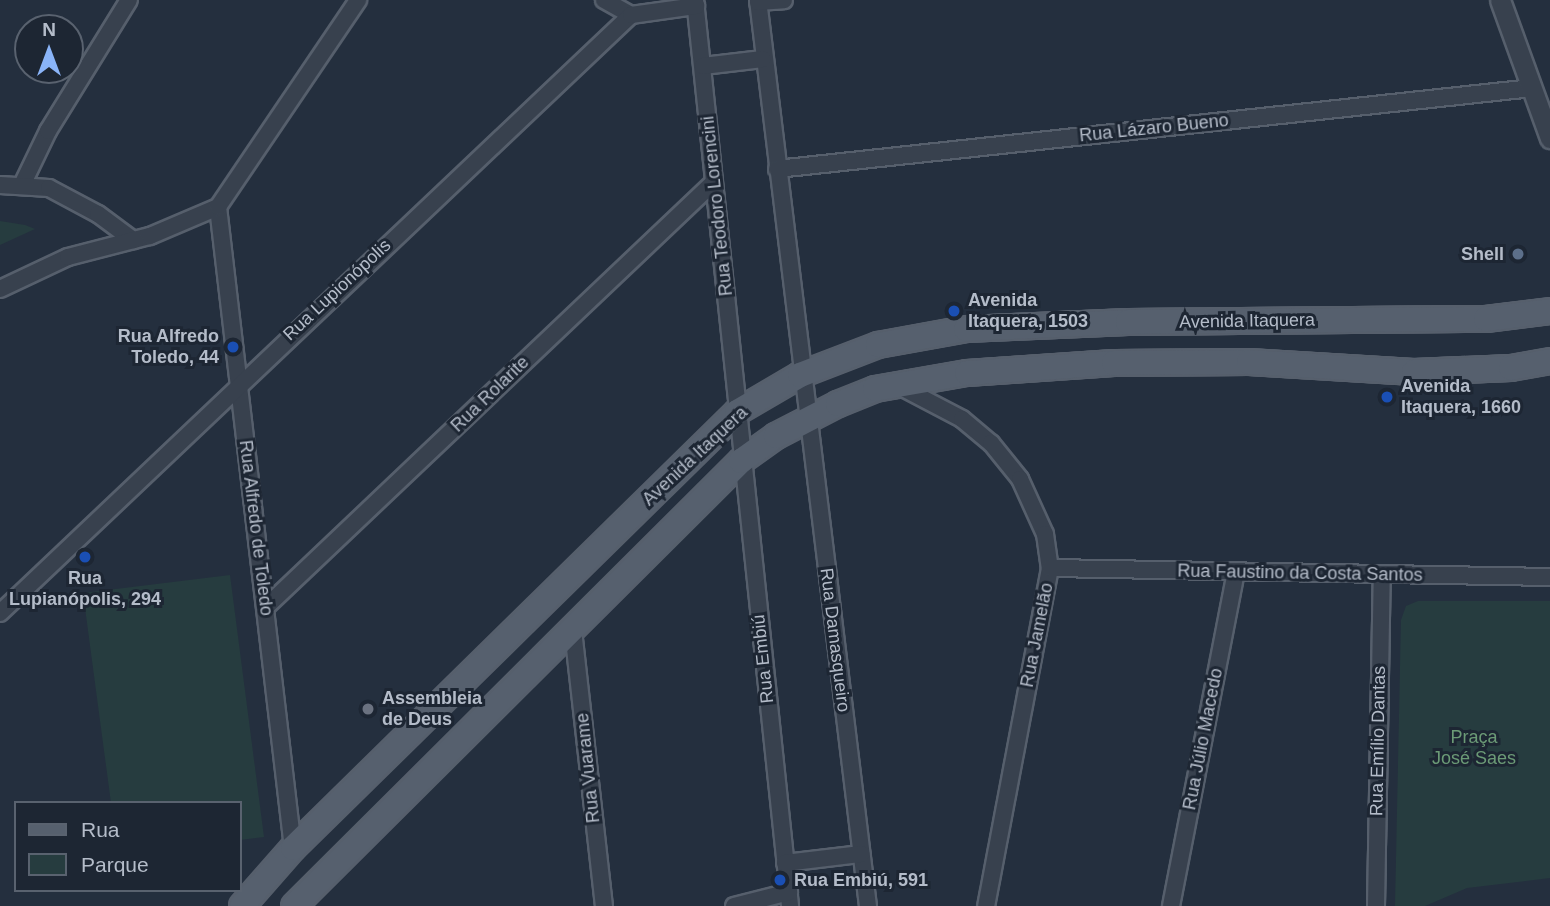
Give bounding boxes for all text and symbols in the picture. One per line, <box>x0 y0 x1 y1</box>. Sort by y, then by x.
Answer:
north arrow <box>14 14 84 84</box>
text: N <box>42 19 56 40</box>
street label: Rua Lázaro Bueno <box>1078 109 1230 147</box>
street label: Rua Teodoro Lorencini <box>697 115 737 297</box>
street label: Rua Lupionópolis <box>279 235 395 345</box>
place label: Shell <box>1461 243 1504 265</box>
marker: Shell <box>1510 246 1526 262</box>
place label: Avenida Itaquera, 1503 <box>968 290 1088 332</box>
marker: Avenida Itaquera, 1503 <box>946 303 962 319</box>
street label: Avenida Itaquera <box>1179 309 1315 333</box>
place label: Rua Alfredo Toledo, 44 <box>117 326 219 368</box>
marker: Rua Alfredo Toledo, 44 <box>225 339 241 355</box>
street label: Rua Rolarite <box>447 351 533 437</box>
place label: Avenida Itaquera, 1660 <box>1401 376 1521 418</box>
marker: Avenida Itaquera, 1660 <box>1379 389 1395 405</box>
street label: Avenida Itaquera <box>638 402 752 510</box>
street label: Rua Alfredo de Toledo <box>234 438 278 618</box>
marker: Rua Lupianópolis, 294 <box>77 549 93 565</box>
street label: Rua Faustino da Costa Santos <box>1177 560 1423 586</box>
street label: Rua Damasqueiro <box>815 567 855 713</box>
place label: Rua Lupianópolis, 294 <box>9 568 161 610</box>
street label: Rua Jamelão <box>1016 581 1058 689</box>
street label: Rua Embiú <box>748 614 778 704</box>
street label: Rua Júlio Macedo <box>1179 666 1227 812</box>
street label: Rua Emílio Dantas <box>1366 666 1390 816</box>
place label: Assembleia de Deus <box>382 688 482 730</box>
marker: Assembleia de Deus <box>360 701 376 717</box>
street label: Rua Vuarame <box>571 712 605 824</box>
park label: Praça José Saes <box>1432 727 1516 770</box>
legend <box>14 801 242 892</box>
text: Rua <box>81 818 120 841</box>
text: Parque <box>81 853 149 876</box>
place label: Rua Embiú, 591 <box>794 869 928 891</box>
marker: Rua Embiú, 591 <box>772 872 788 888</box>

